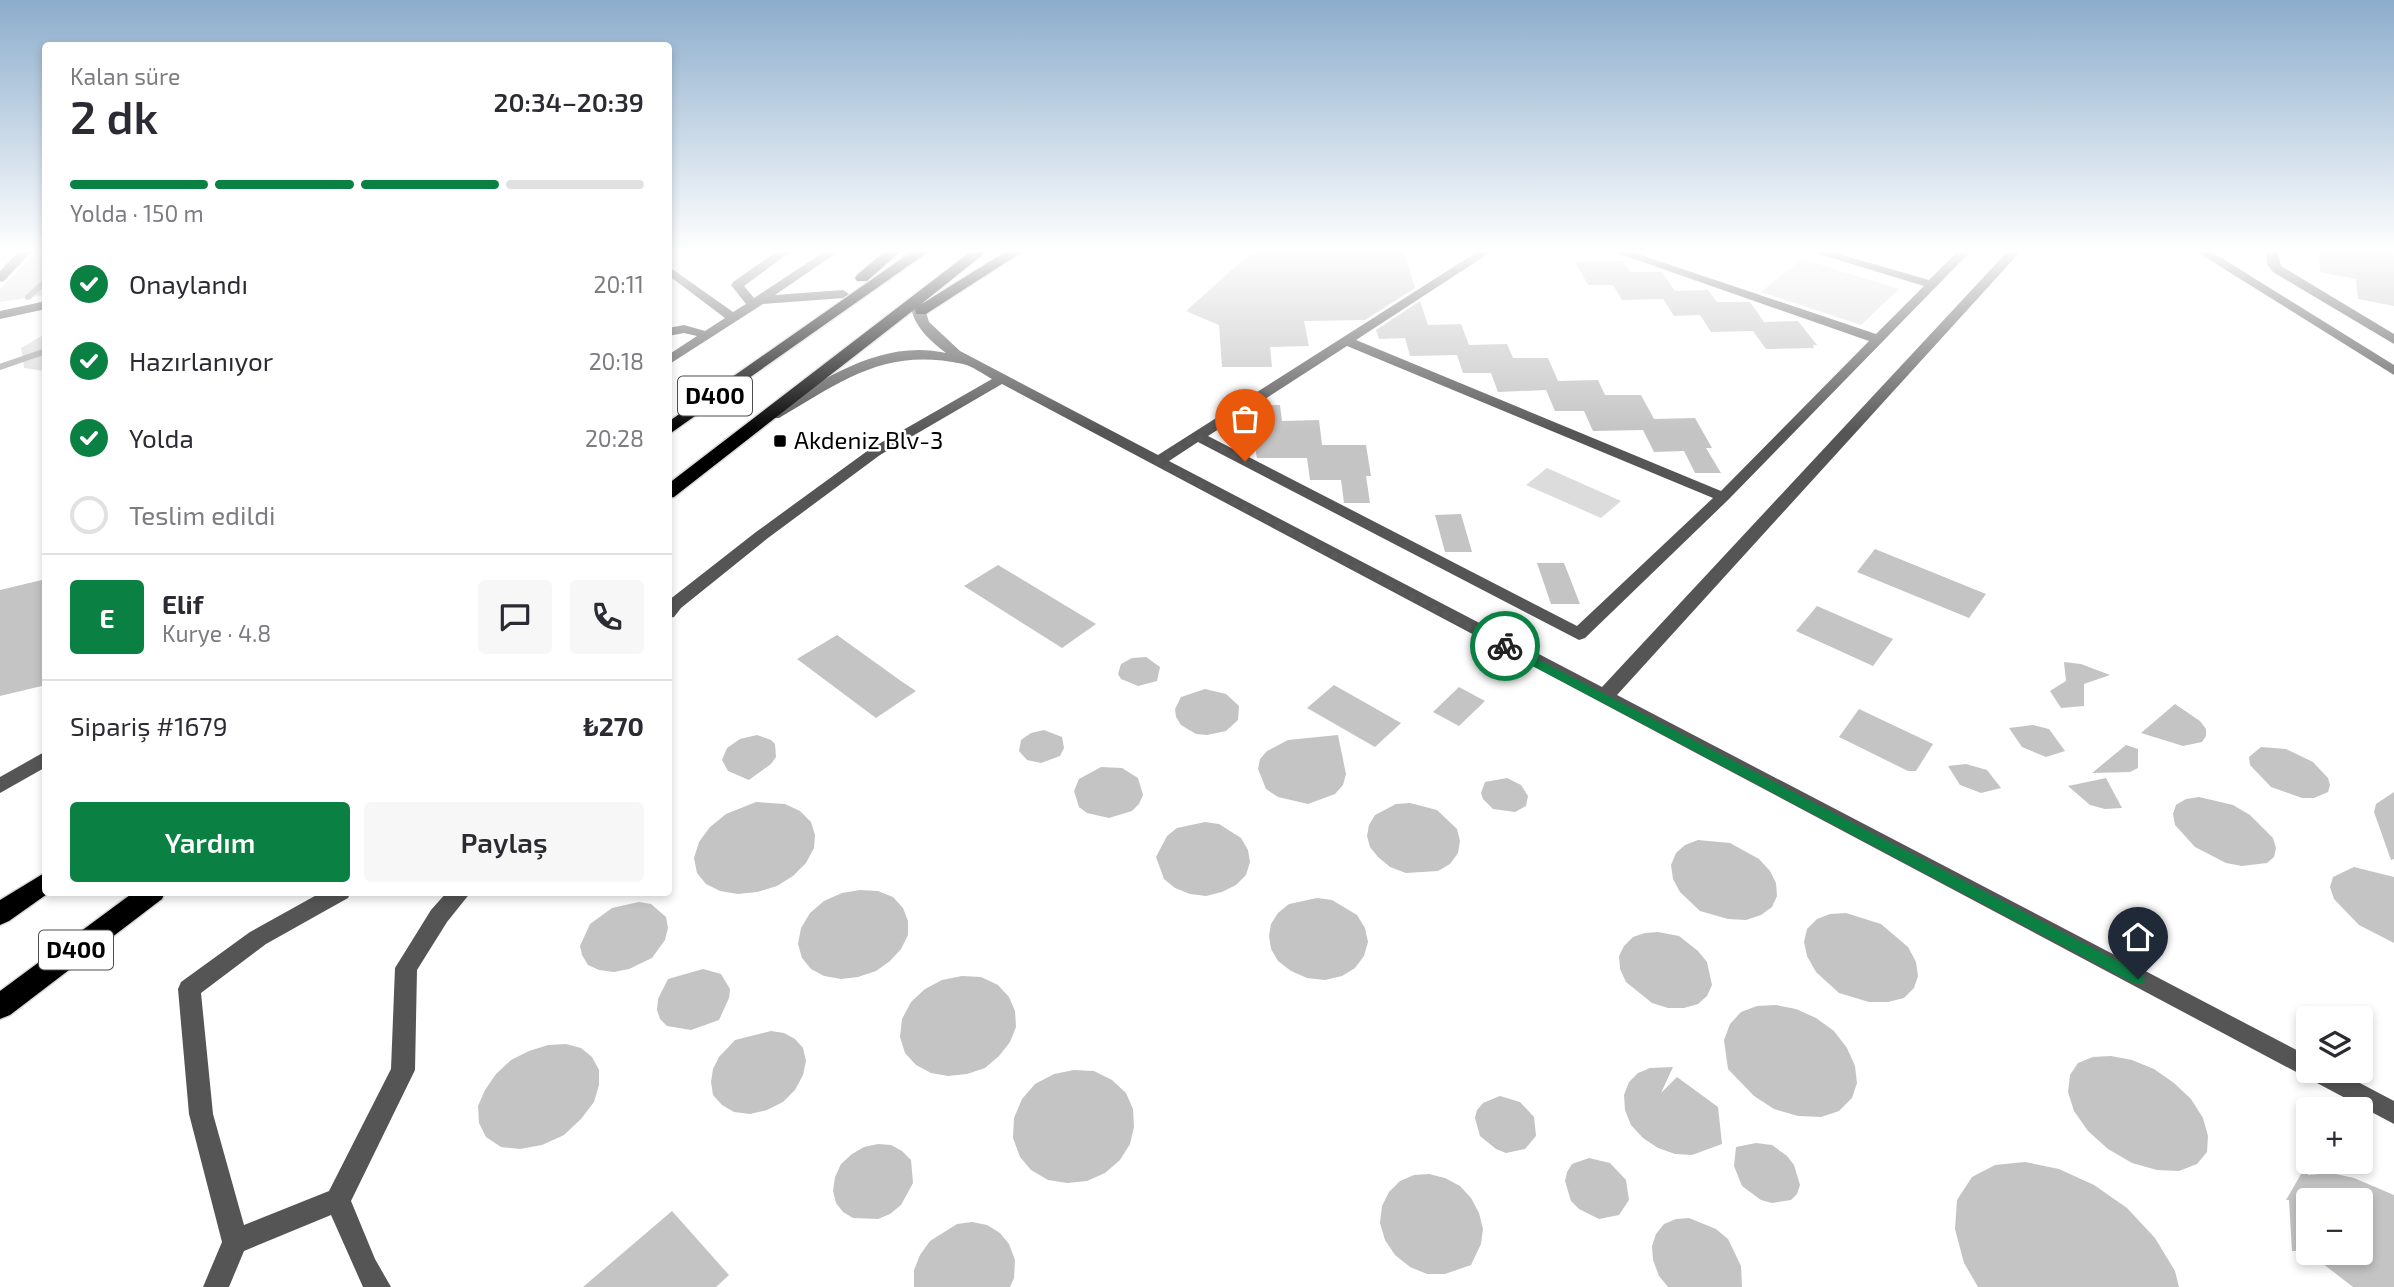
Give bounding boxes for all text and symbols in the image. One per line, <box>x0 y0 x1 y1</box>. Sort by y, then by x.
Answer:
text: Kalan süre <box>70 62 180 90</box>
text: 20:34–20:39 <box>494 86 644 117</box>
text: 2 dk <box>70 88 158 143</box>
text: Yolda · 150 m <box>70 199 204 227</box>
icon: check <box>70 265 108 303</box>
text: Onaylandı <box>129 268 248 299</box>
text: 20:11 <box>593 270 644 298</box>
icon: check <box>70 342 108 380</box>
text: Hazırlanıyor <box>129 345 273 376</box>
text: 20:18 <box>589 347 644 375</box>
road number: D400 <box>678 376 752 416</box>
pin <box>1215 389 1275 461</box>
icon: bag <box>1226 400 1264 438</box>
icon: check <box>70 419 108 457</box>
text: Yolda <box>129 422 194 453</box>
text: 20:28 <box>585 424 644 452</box>
place label: Akdeniz Blv-3 <box>794 425 943 454</box>
marker: Akdeniz Blv-3 <box>772 433 788 449</box>
text: Teslim edildi <box>129 499 276 530</box>
button: chat <box>478 580 552 654</box>
button: phone <box>570 580 644 654</box>
text: Elif <box>162 588 203 619</box>
text: E <box>99 602 115 633</box>
courier <box>1470 611 1540 681</box>
text: Kurye · 4.8 <box>162 619 271 647</box>
icon: bike <box>1486 627 1524 665</box>
text: Sipariş #1679 <box>70 710 228 741</box>
text: ₺270 <box>583 710 644 741</box>
button: Yardım <box>70 802 350 882</box>
button: Paylaş <box>364 802 644 882</box>
pin <box>2108 907 2168 979</box>
icon: home <box>2119 918 2157 956</box>
road number: D400 <box>39 931 113 970</box>
map controls <box>2296 1006 2373 1265</box>
button: layers <box>2296 1006 2373 1083</box>
button: + <box>2296 1097 2373 1174</box>
button: − <box>2296 1188 2373 1265</box>

